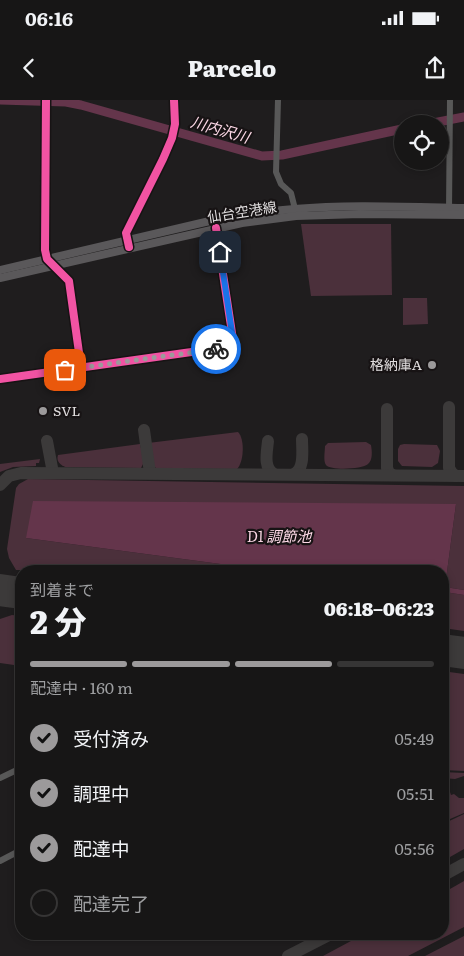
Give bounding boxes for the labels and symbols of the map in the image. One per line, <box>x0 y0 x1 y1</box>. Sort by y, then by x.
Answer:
water label: 川内沢川 <box>188 109 254 148</box>
street label: 仙台空港線 <box>206 196 278 226</box>
pin <box>199 231 241 273</box>
courier <box>191 324 241 374</box>
pin <box>44 349 86 391</box>
place label: 格納庫A <box>370 354 423 374</box>
marker: 格納庫A <box>426 359 438 371</box>
place label: SVL <box>53 400 81 420</box>
marker: SVL <box>37 405 49 417</box>
water label: D1 調節池 <box>247 524 313 547</box>

